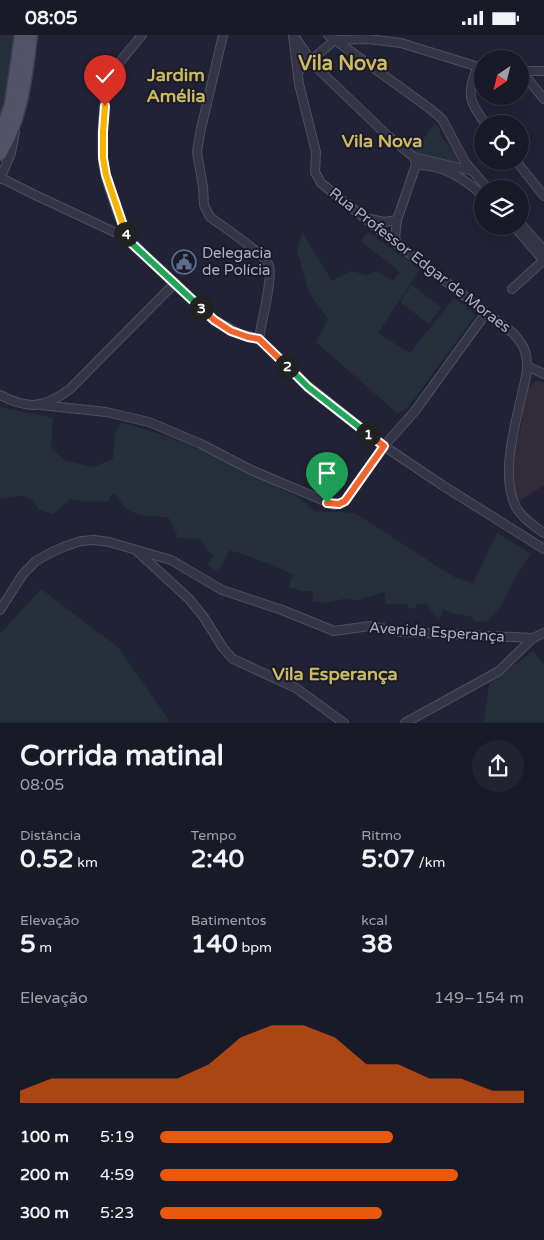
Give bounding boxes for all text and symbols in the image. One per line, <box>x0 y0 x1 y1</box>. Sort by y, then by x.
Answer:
text: 08:05 <box>25 7 78 29</box>
north arrow <box>474 50 529 105</box>
map controls <box>474 50 529 235</box>
district label: Vila Nova <box>298 52 388 76</box>
pin <box>84 55 126 106</box>
icon: check <box>91 62 119 90</box>
district label: Jardim Amélia <box>146 64 206 107</box>
button: locate <box>474 115 529 170</box>
district label: Vila Nova <box>342 130 422 152</box>
button: layers <box>474 180 529 235</box>
street label: Rua Professor Edgar de Moraes <box>326 184 514 336</box>
pin: 4 <box>114 221 138 247</box>
text: 4 <box>122 226 131 243</box>
place label: Delegacia de Polícia <box>202 244 272 279</box>
public building icon: Delegacia de Polícia <box>171 249 197 275</box>
pin: 3 <box>188 295 214 321</box>
text: 3 <box>197 300 206 317</box>
pin: 2 <box>274 353 300 379</box>
text: 2 <box>283 358 292 375</box>
pin: 1 <box>356 421 380 447</box>
text: 1 <box>364 426 373 443</box>
pin <box>306 452 348 503</box>
icon: arrive <box>313 459 341 487</box>
street label: Avenida Esperança <box>369 618 505 646</box>
district label: Vila Esperança <box>272 663 398 685</box>
text: Corrida matinal <box>20 739 224 773</box>
button: share <box>472 740 524 792</box>
text: 08:05 <box>20 775 64 795</box>
text: Distância <box>20 827 81 844</box>
text: Tempo <box>191 827 236 844</box>
text: Ritmo <box>361 827 402 844</box>
text: 0.52 <box>20 844 74 874</box>
text: 2:40 <box>191 844 244 874</box>
text: 5:07 <box>361 844 415 874</box>
text: km <box>74 854 98 871</box>
text: /km <box>415 854 445 871</box>
text: Elevação <box>20 912 79 929</box>
text: Batimentos <box>191 912 267 929</box>
text: kcal <box>361 912 388 929</box>
text: 5 <box>20 929 36 959</box>
text: 140 <box>191 929 238 959</box>
text: 38 <box>361 929 393 959</box>
text: m <box>36 939 52 956</box>
text: bpm <box>238 939 272 956</box>
text: Elevação <box>20 988 88 1008</box>
text: 149–154 m <box>434 988 524 1008</box>
text: 100 m <box>20 1127 69 1147</box>
text: 5:19 <box>100 1127 134 1147</box>
text: 200 m <box>20 1165 69 1185</box>
text: 4:59 <box>100 1165 134 1185</box>
text: 300 m <box>20 1203 69 1223</box>
text: 5:23 <box>100 1203 134 1223</box>

